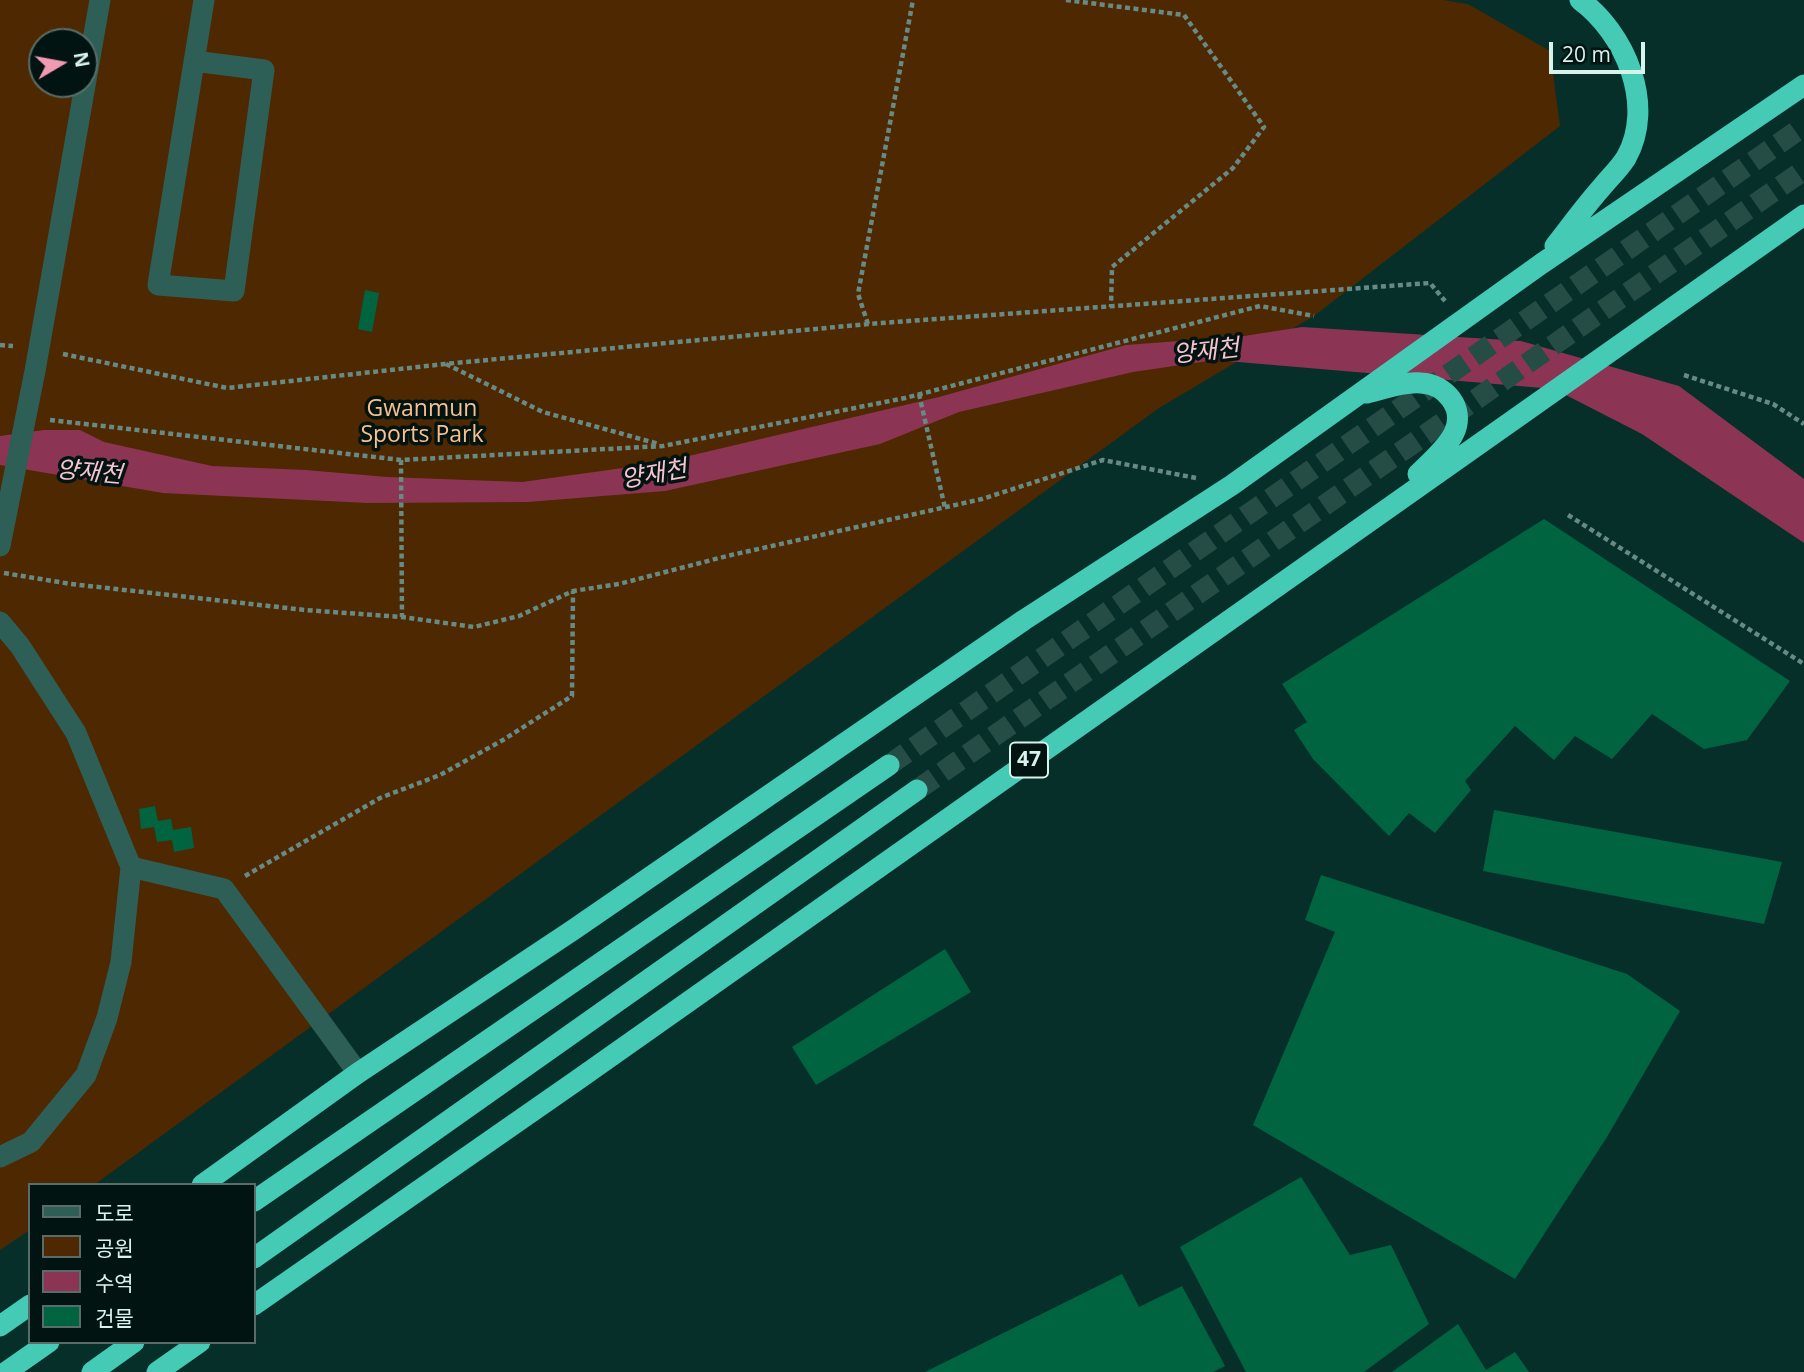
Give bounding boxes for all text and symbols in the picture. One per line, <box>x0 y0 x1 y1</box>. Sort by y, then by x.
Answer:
north arrow <box>28 28 98 98</box>
scale bar <box>1552 28 1648 72</box>
text: 20 m <box>1562 40 1611 68</box>
text: N <box>68 50 96 70</box>
water label: 양재천 <box>1172 334 1240 370</box>
park label: Gwanmun Sports Park <box>360 395 484 449</box>
water label: 양재천 <box>619 455 689 495</box>
water label: 양재천 <box>55 456 123 490</box>
road number: 47 <box>1010 742 1048 778</box>
legend <box>28 1183 256 1344</box>
text: 도로 <box>95 1199 134 1227</box>
text: 공원 <box>95 1234 134 1262</box>
text: 수역 <box>95 1269 134 1297</box>
text: 건물 <box>95 1304 134 1332</box>

